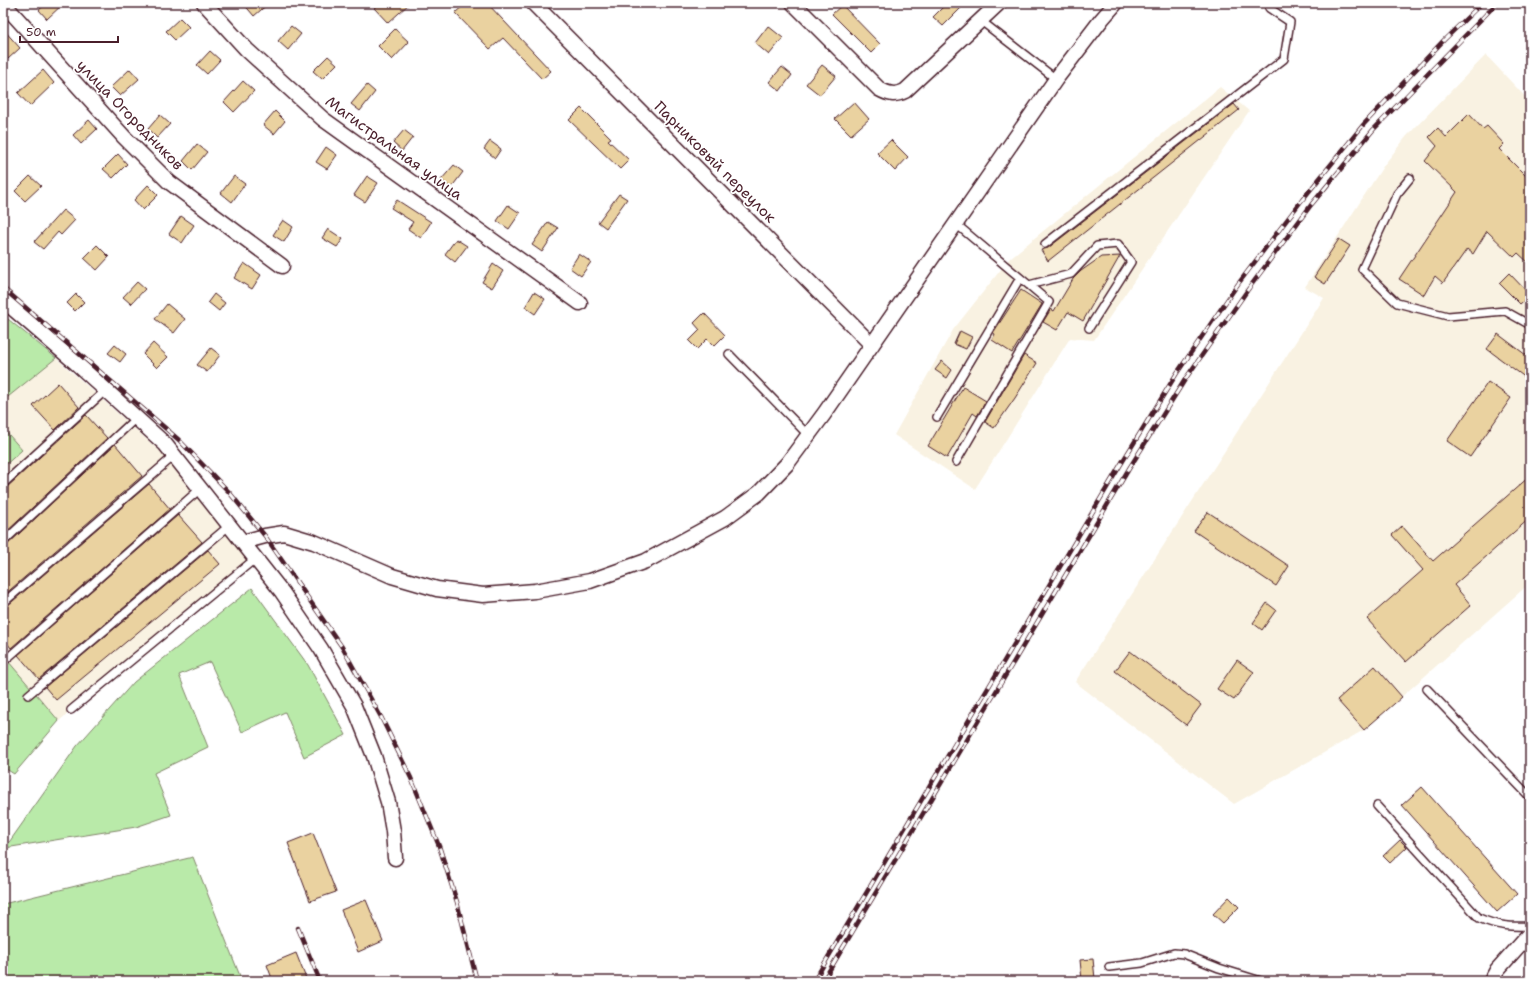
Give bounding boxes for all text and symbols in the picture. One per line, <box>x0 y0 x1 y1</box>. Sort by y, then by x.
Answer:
scale bar <box>20 18 118 44</box>
text: 50 m <box>26 24 56 40</box>
street label: улица Огородников <box>72 56 188 174</box>
street label: Магистральная улица <box>321 91 467 205</box>
street label: Парниковый переулок <box>650 97 780 227</box>

